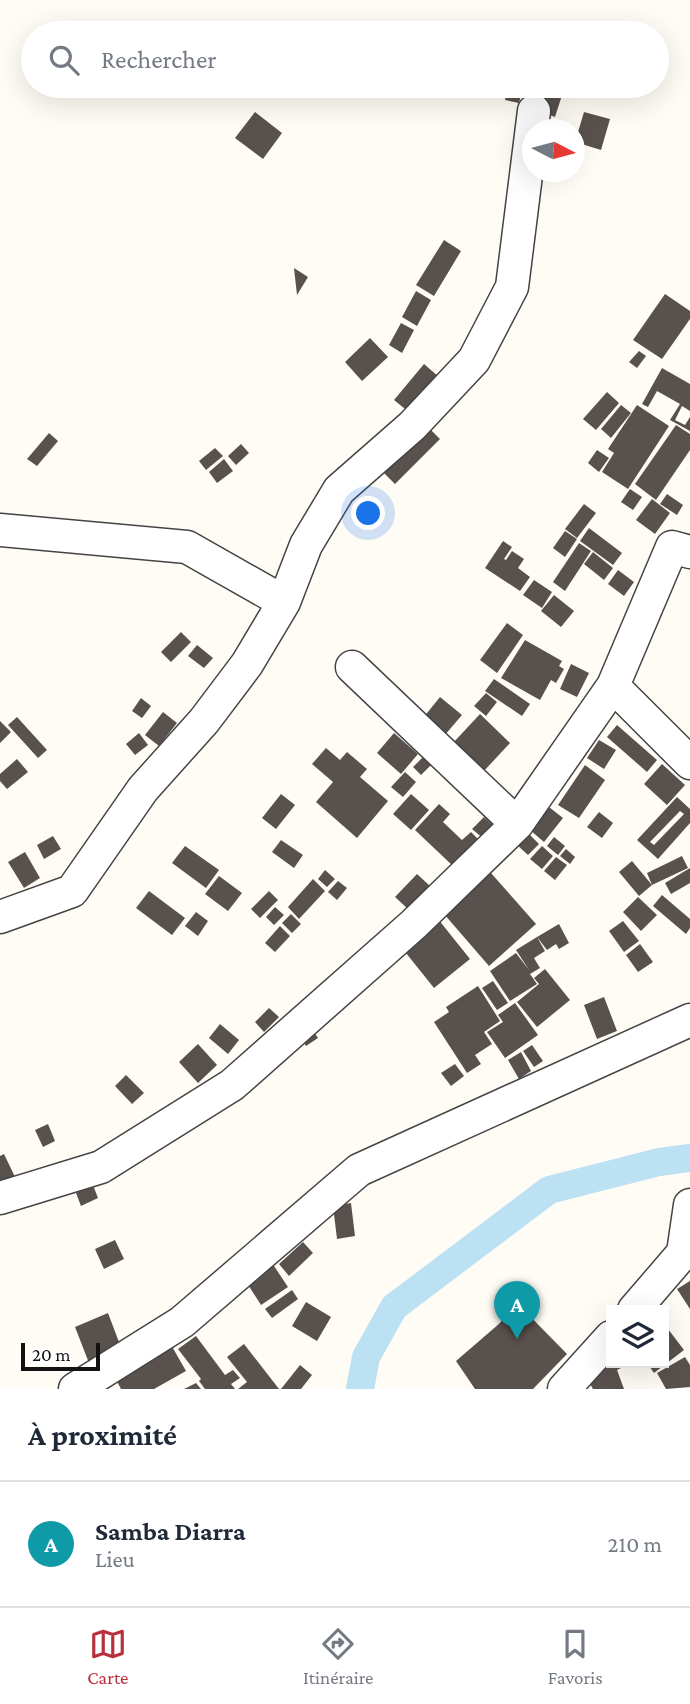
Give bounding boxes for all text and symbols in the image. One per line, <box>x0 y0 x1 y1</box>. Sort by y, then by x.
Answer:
search box <box>21 21 669 98</box>
icon: search <box>45 41 83 79</box>
text: Rechercher <box>101 45 217 74</box>
north arrow <box>522 119 585 182</box>
your location <box>351 496 385 530</box>
pin: A <box>494 1281 540 1339</box>
map controls <box>606 1305 669 1368</box>
button: layers <box>606 1305 669 1368</box>
scale bar <box>21 1340 100 1372</box>
text: 20 m <box>32 1344 71 1365</box>
text: À proximité <box>28 1418 177 1451</box>
text: Samba Diarra <box>95 1517 246 1546</box>
text: A <box>44 1531 58 1557</box>
text: 210 m <box>608 1531 662 1557</box>
text: Lieu <box>95 1546 135 1572</box>
tab: Carte <box>87 1625 128 1688</box>
tab: Itinéraire <box>303 1625 373 1688</box>
tab: Favoris <box>548 1625 603 1688</box>

